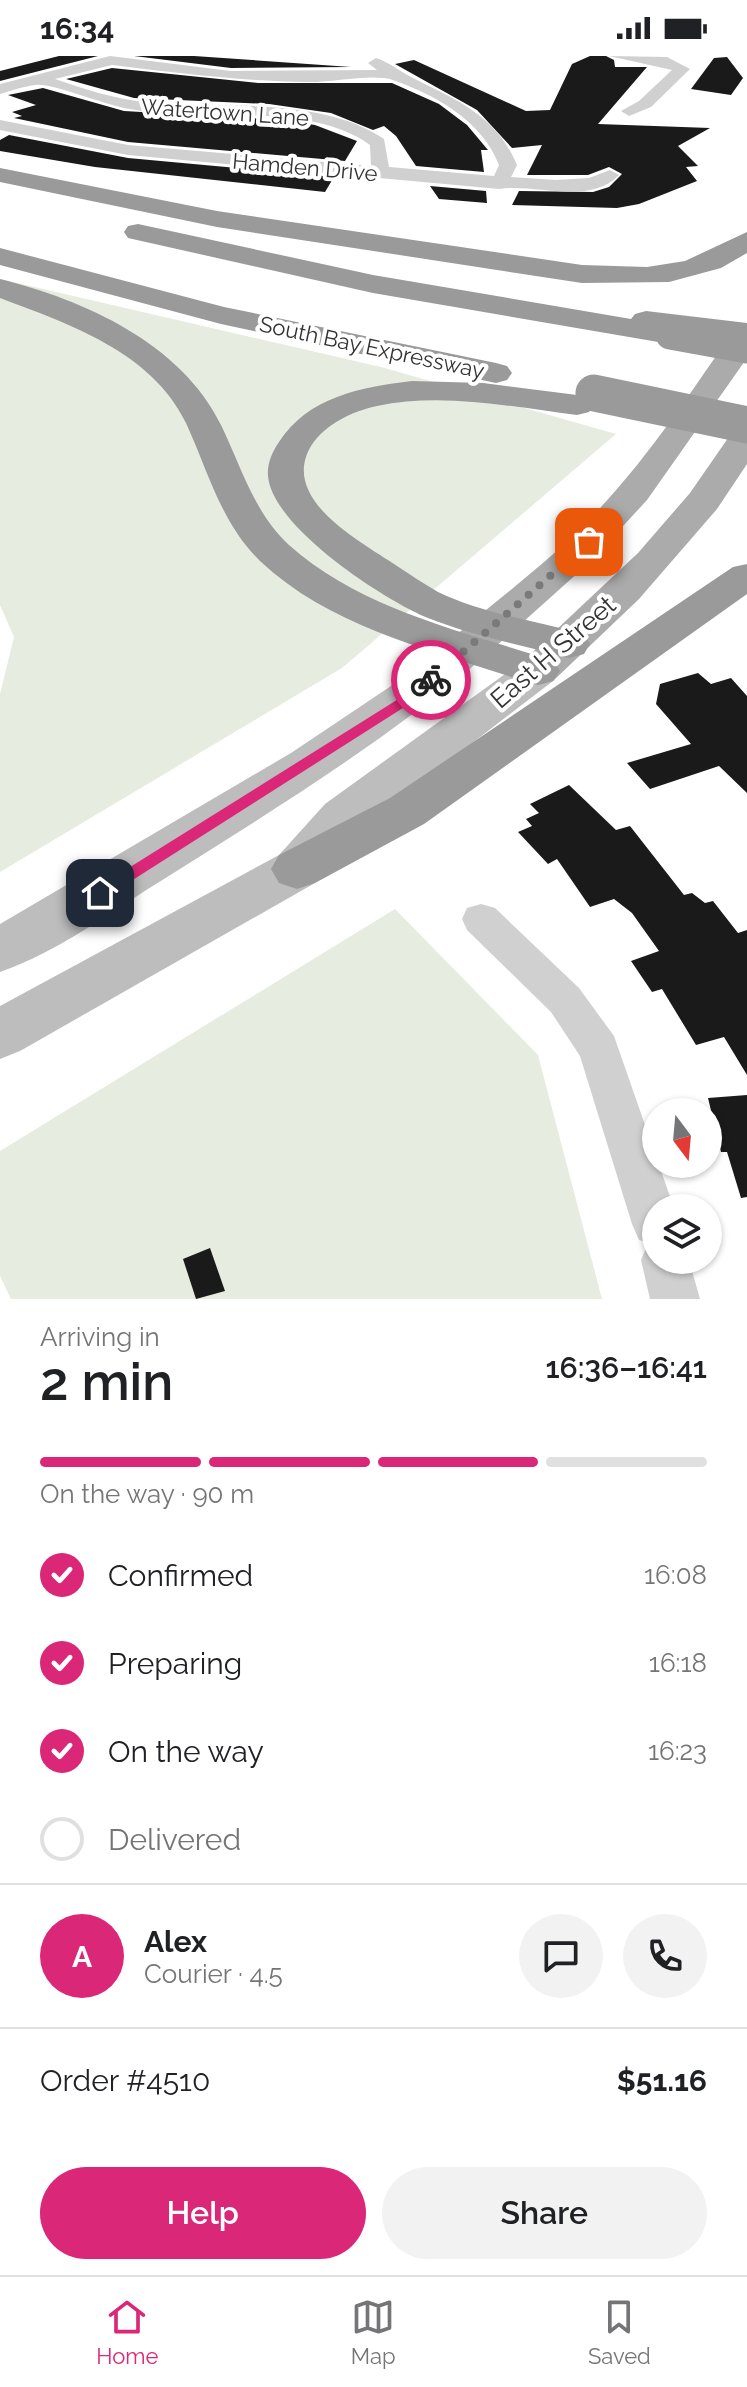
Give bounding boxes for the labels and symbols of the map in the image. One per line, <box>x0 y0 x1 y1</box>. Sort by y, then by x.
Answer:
street label: Watertown Lane <box>140 93 310 131</box>
street label: Hamden Drive <box>231 148 379 186</box>
street label: South Bay Expressway <box>257 310 487 384</box>
pin <box>555 508 623 576</box>
street label: East H Street <box>484 589 622 714</box>
courier <box>391 640 471 720</box>
pin <box>66 859 134 927</box>
north arrow <box>642 1098 722 1178</box>

